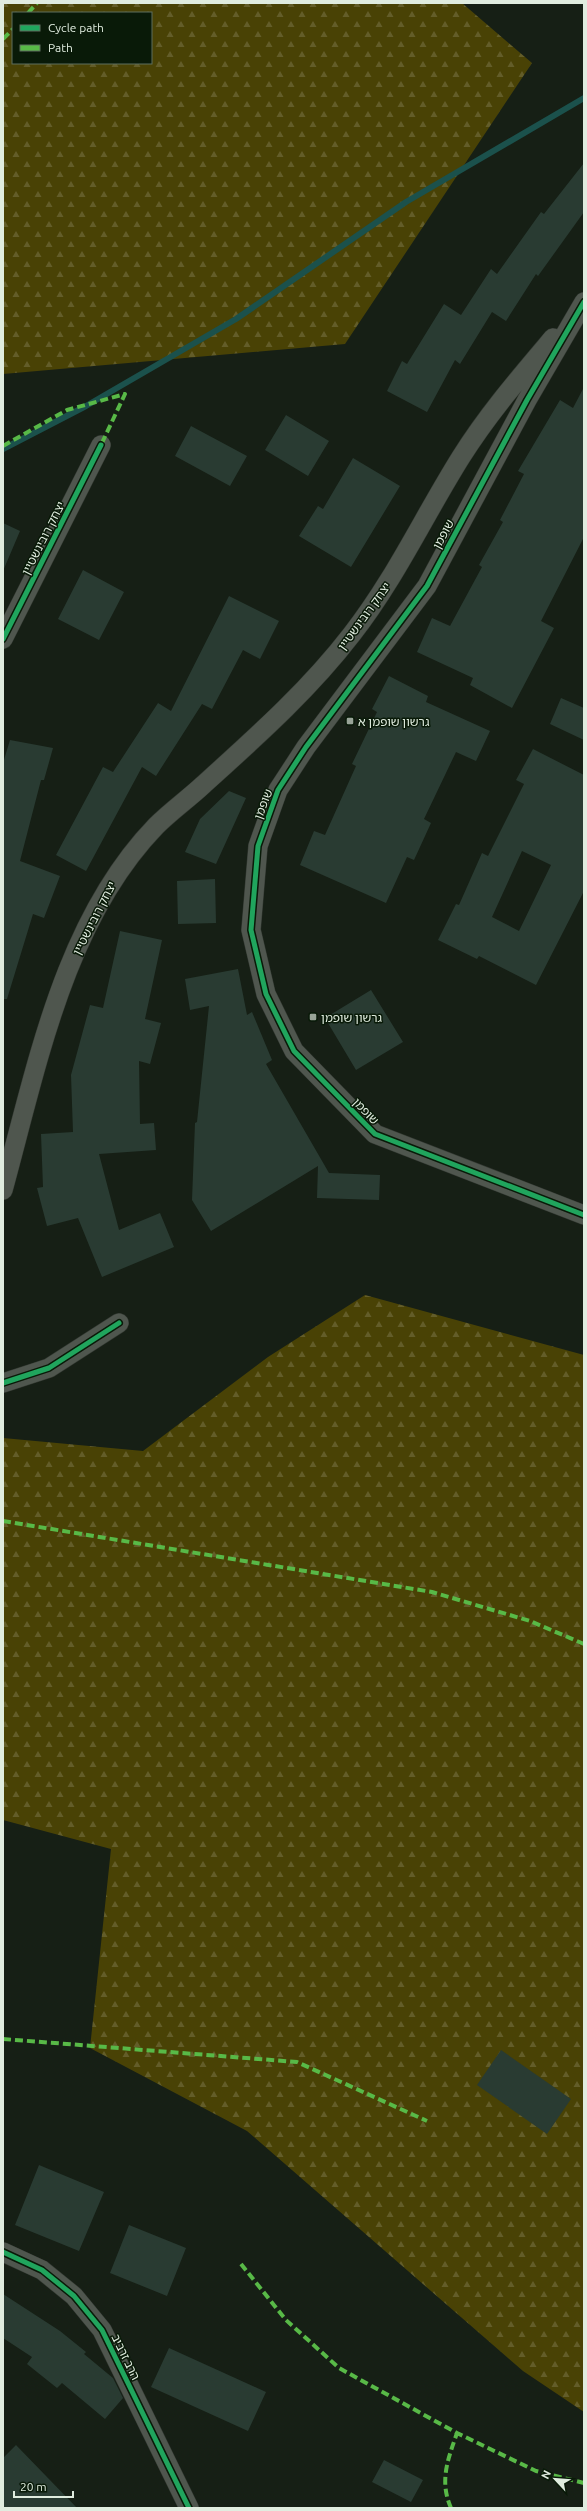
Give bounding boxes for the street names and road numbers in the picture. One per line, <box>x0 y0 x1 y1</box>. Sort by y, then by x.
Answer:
street label: יצחק רובינשטיין <box>19 499 67 577</box>
street label: שופמן <box>430 517 456 551</box>
street label: יצחק רובינשטיין <box>335 580 393 652</box>
street label: שופמן <box>251 787 275 821</box>
street label: יצחק רובינשטיין <box>70 879 118 957</box>
street label: שופמן <box>350 1095 382 1127</box>
street label: הרב זרביב <box>109 2332 143 2382</box>

